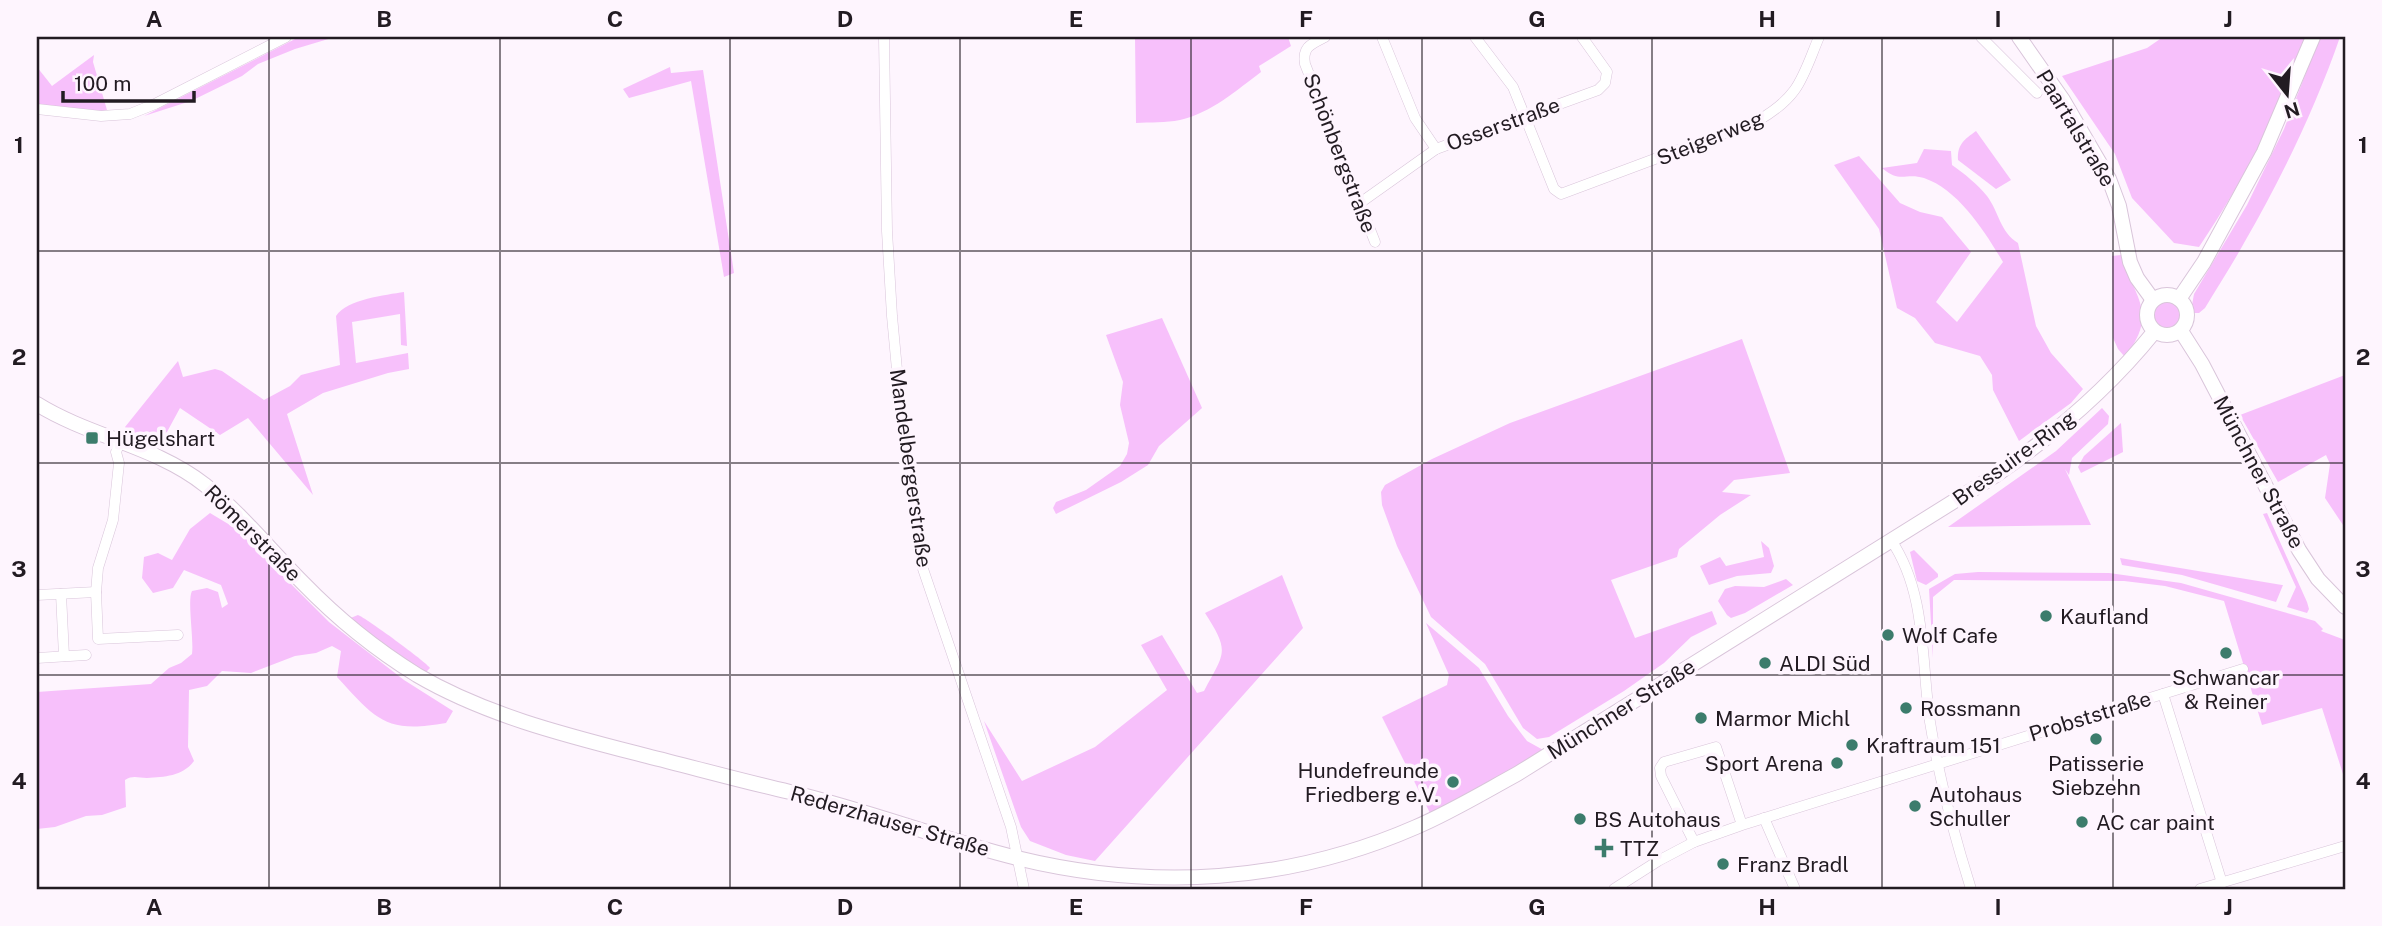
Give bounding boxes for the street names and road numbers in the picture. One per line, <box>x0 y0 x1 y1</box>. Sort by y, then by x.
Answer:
street label: Paartalstraße <box>2031 65 2121 191</box>
street label: Schönbergstraße <box>1298 70 1382 236</box>
street label: Osserstraße <box>1443 92 1563 156</box>
street label: Steigerweg <box>1653 105 1767 171</box>
street label: Mandelbergerstraße <box>885 367 937 569</box>
street label: Münchner Straße <box>2208 391 2310 553</box>
street label: Bressuire-Ring <box>1948 405 2080 511</box>
street label: Römerstraße <box>200 480 306 586</box>
street label: Münchner Straße <box>1543 654 1699 764</box>
street label: Probststraße <box>2026 686 2154 746</box>
street label: Rederzhauser Straße <box>788 781 992 861</box>

